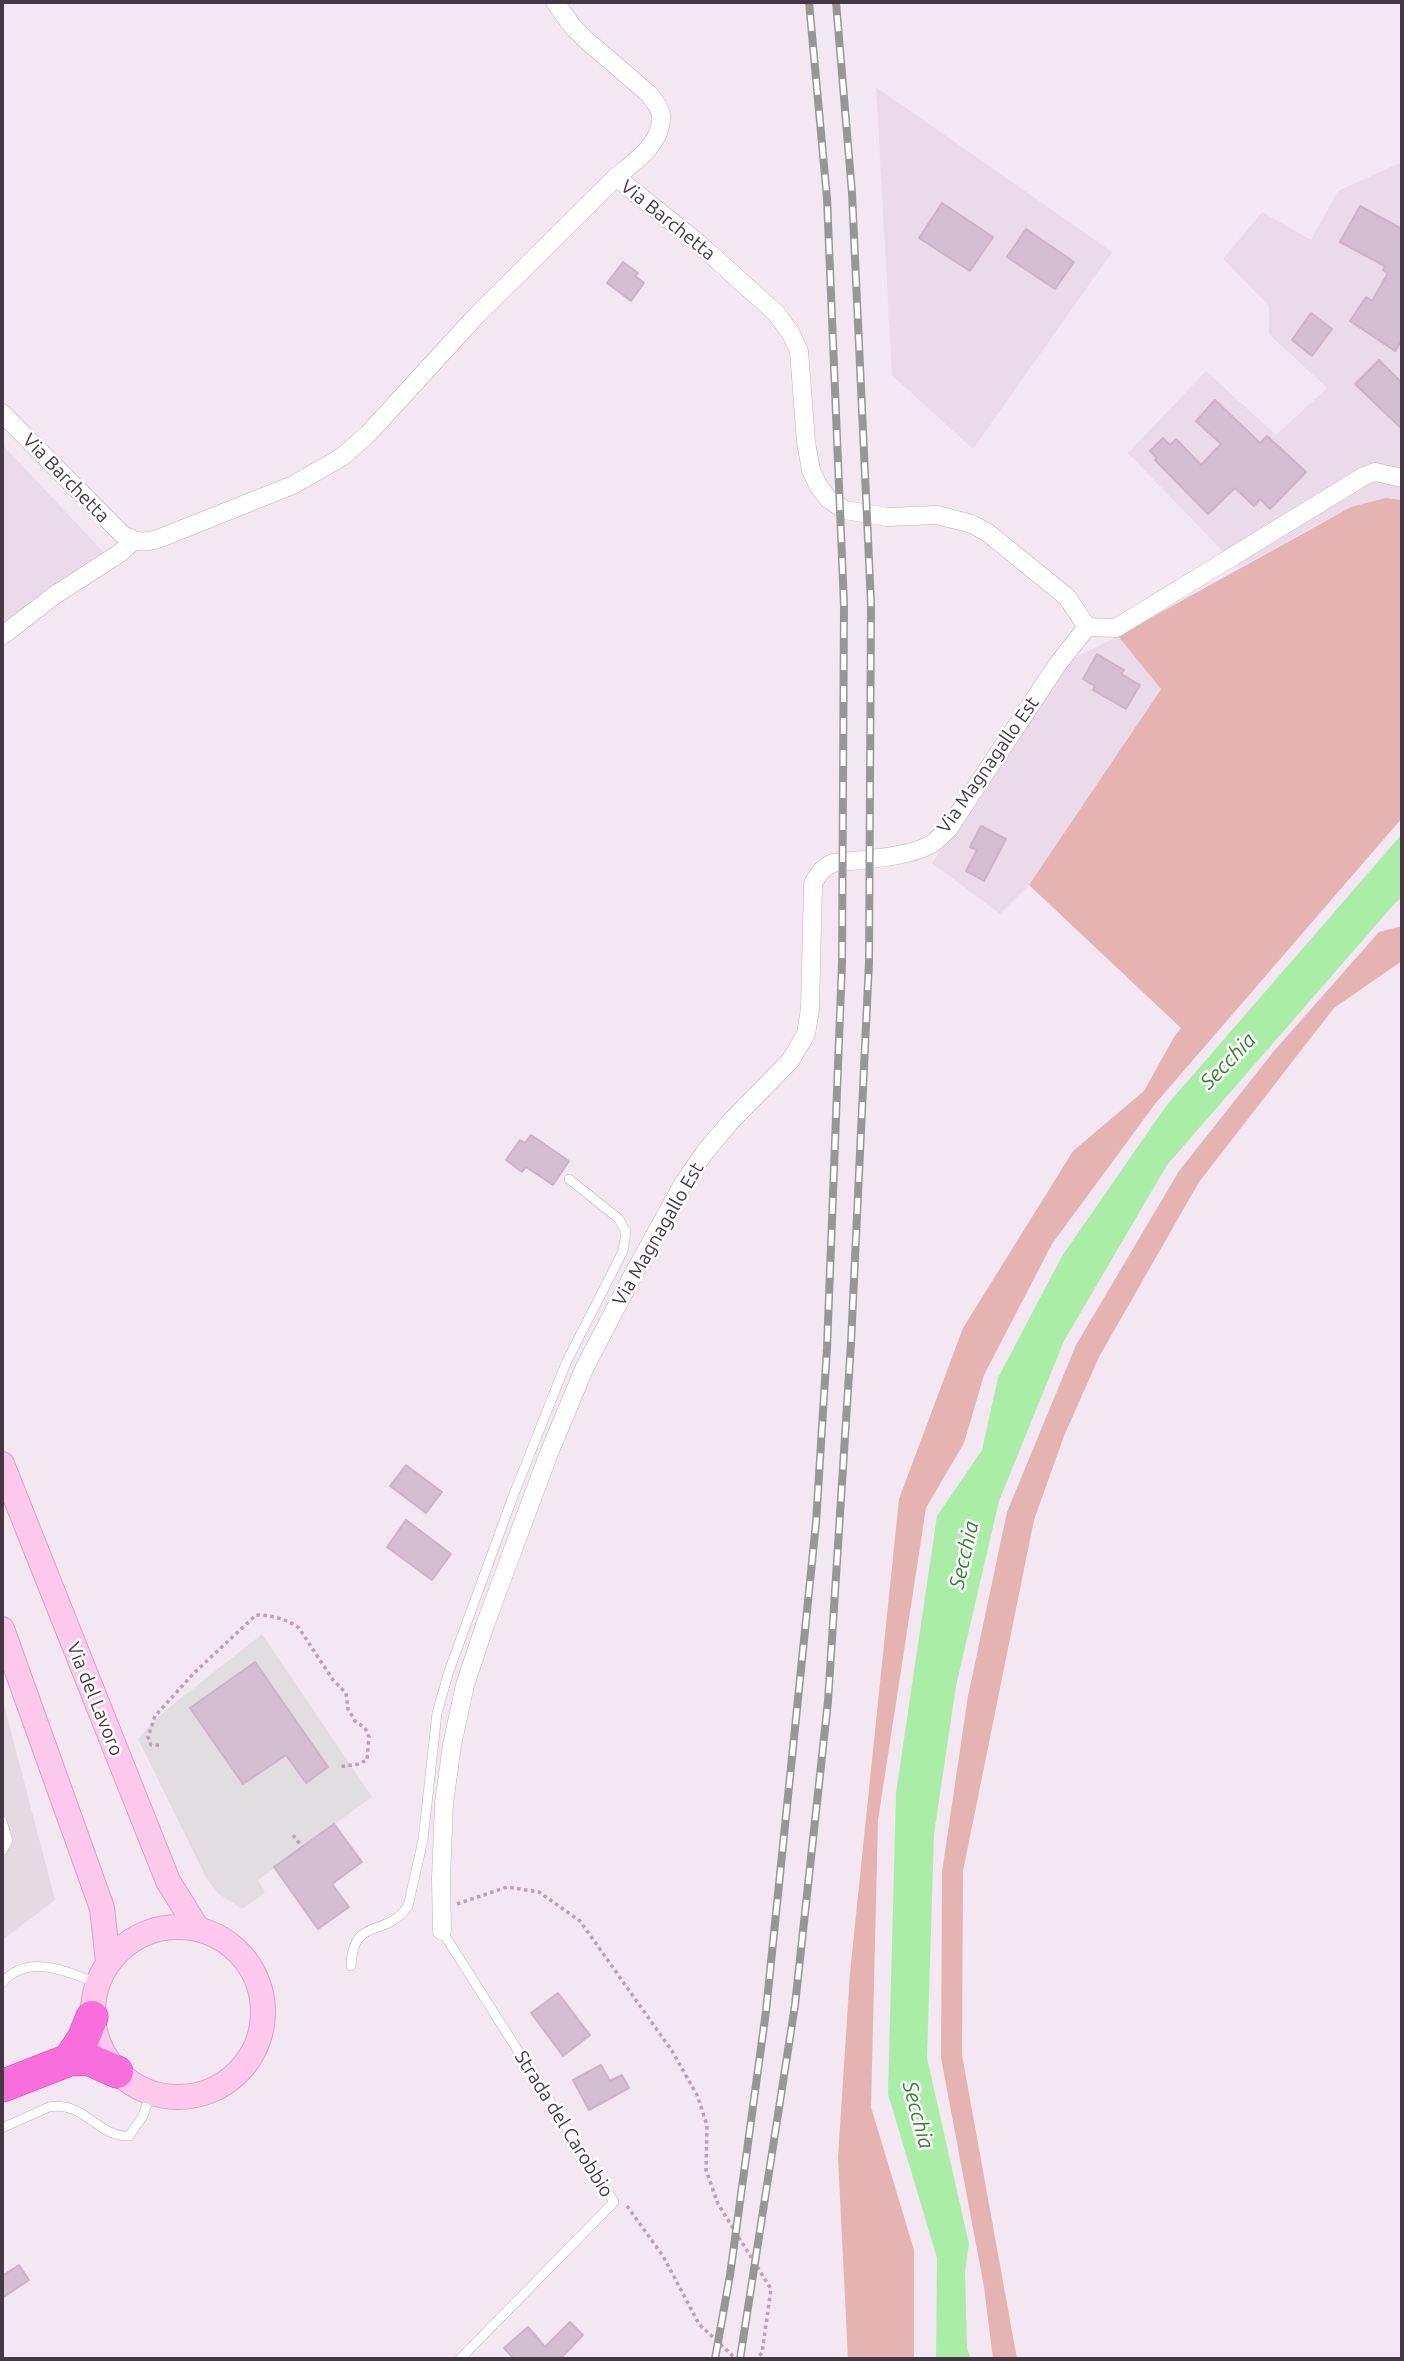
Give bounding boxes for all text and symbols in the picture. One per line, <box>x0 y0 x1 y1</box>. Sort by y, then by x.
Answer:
street label: Via Barchetta <box>616 175 720 265</box>
street label: Via Barchetta <box>18 429 114 527</box>
street label: Via Magnagallo Est <box>932 692 1044 838</box>
water label: Secchia <box>1195 1028 1261 1094</box>
street label: Via Magnagallo Est <box>608 1158 708 1310</box>
water label: Secchia <box>944 1519 984 1591</box>
street label: Via del Lavoro <box>62 1639 128 1759</box>
street label: Strada del Carobbio <box>510 2047 618 2201</box>
water label: Secchia <box>897 2079 939 2151</box>

